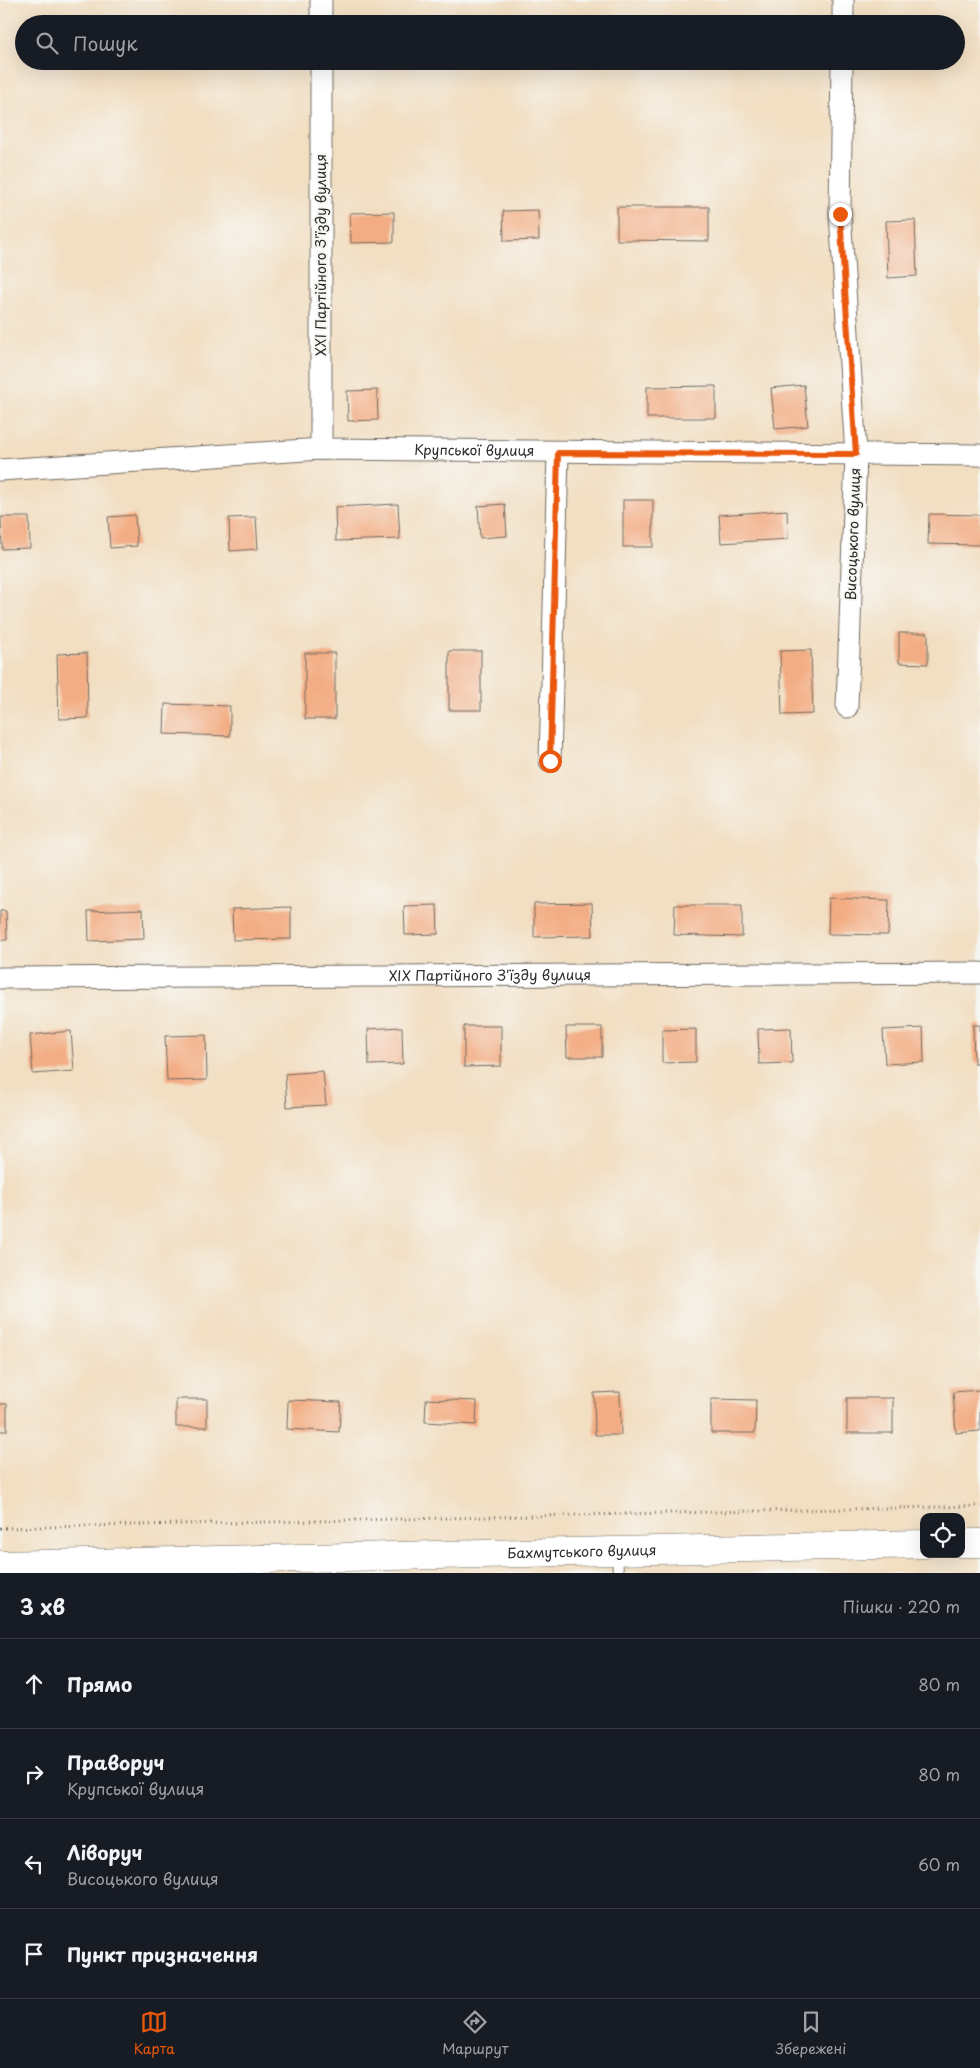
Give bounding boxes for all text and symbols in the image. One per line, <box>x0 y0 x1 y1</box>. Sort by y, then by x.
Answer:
search box <box>15 15 965 70</box>
icon: search <box>33 29 61 57</box>
text: Пошук <box>73 29 138 57</box>
street label: XXI Партійного З'їзду вулиця <box>310 154 331 356</box>
route end <box>829 203 852 226</box>
street label: Крупської вулиця <box>414 439 535 461</box>
street label: Висоцького вулиця <box>840 467 865 601</box>
route start <box>539 750 562 773</box>
street label: XIX Партійного З'їзду вулиця <box>389 964 591 986</box>
map controls <box>920 1513 965 1558</box>
button: locate <box>920 1513 965 1558</box>
street label: Бахмутського вулиця <box>507 1539 657 1563</box>
text: 3 хв <box>20 1590 65 1622</box>
text: Пішки · 220 m <box>843 1594 960 1618</box>
icon: ahead <box>20 1670 48 1698</box>
text: Прямо <box>67 1670 132 1698</box>
text: 80 m <box>918 1672 960 1696</box>
text: Праворуч <box>67 1748 164 1776</box>
icon: right <box>20 1760 48 1788</box>
text: 80 m <box>918 1762 960 1786</box>
text: Крупської вулиця <box>67 1776 204 1800</box>
text: Ліворуч <box>67 1838 143 1866</box>
icon: left <box>20 1850 48 1878</box>
text: 60 m <box>918 1852 960 1876</box>
text: Висоцького вулиця <box>67 1866 219 1890</box>
icon: arrive <box>20 1940 48 1968</box>
text: Пункт призначення <box>67 1940 258 1968</box>
tab: Карта <box>134 2008 175 2059</box>
tab: Маршрут <box>442 2008 508 2059</box>
tab: Збережені <box>776 2008 846 2059</box>

